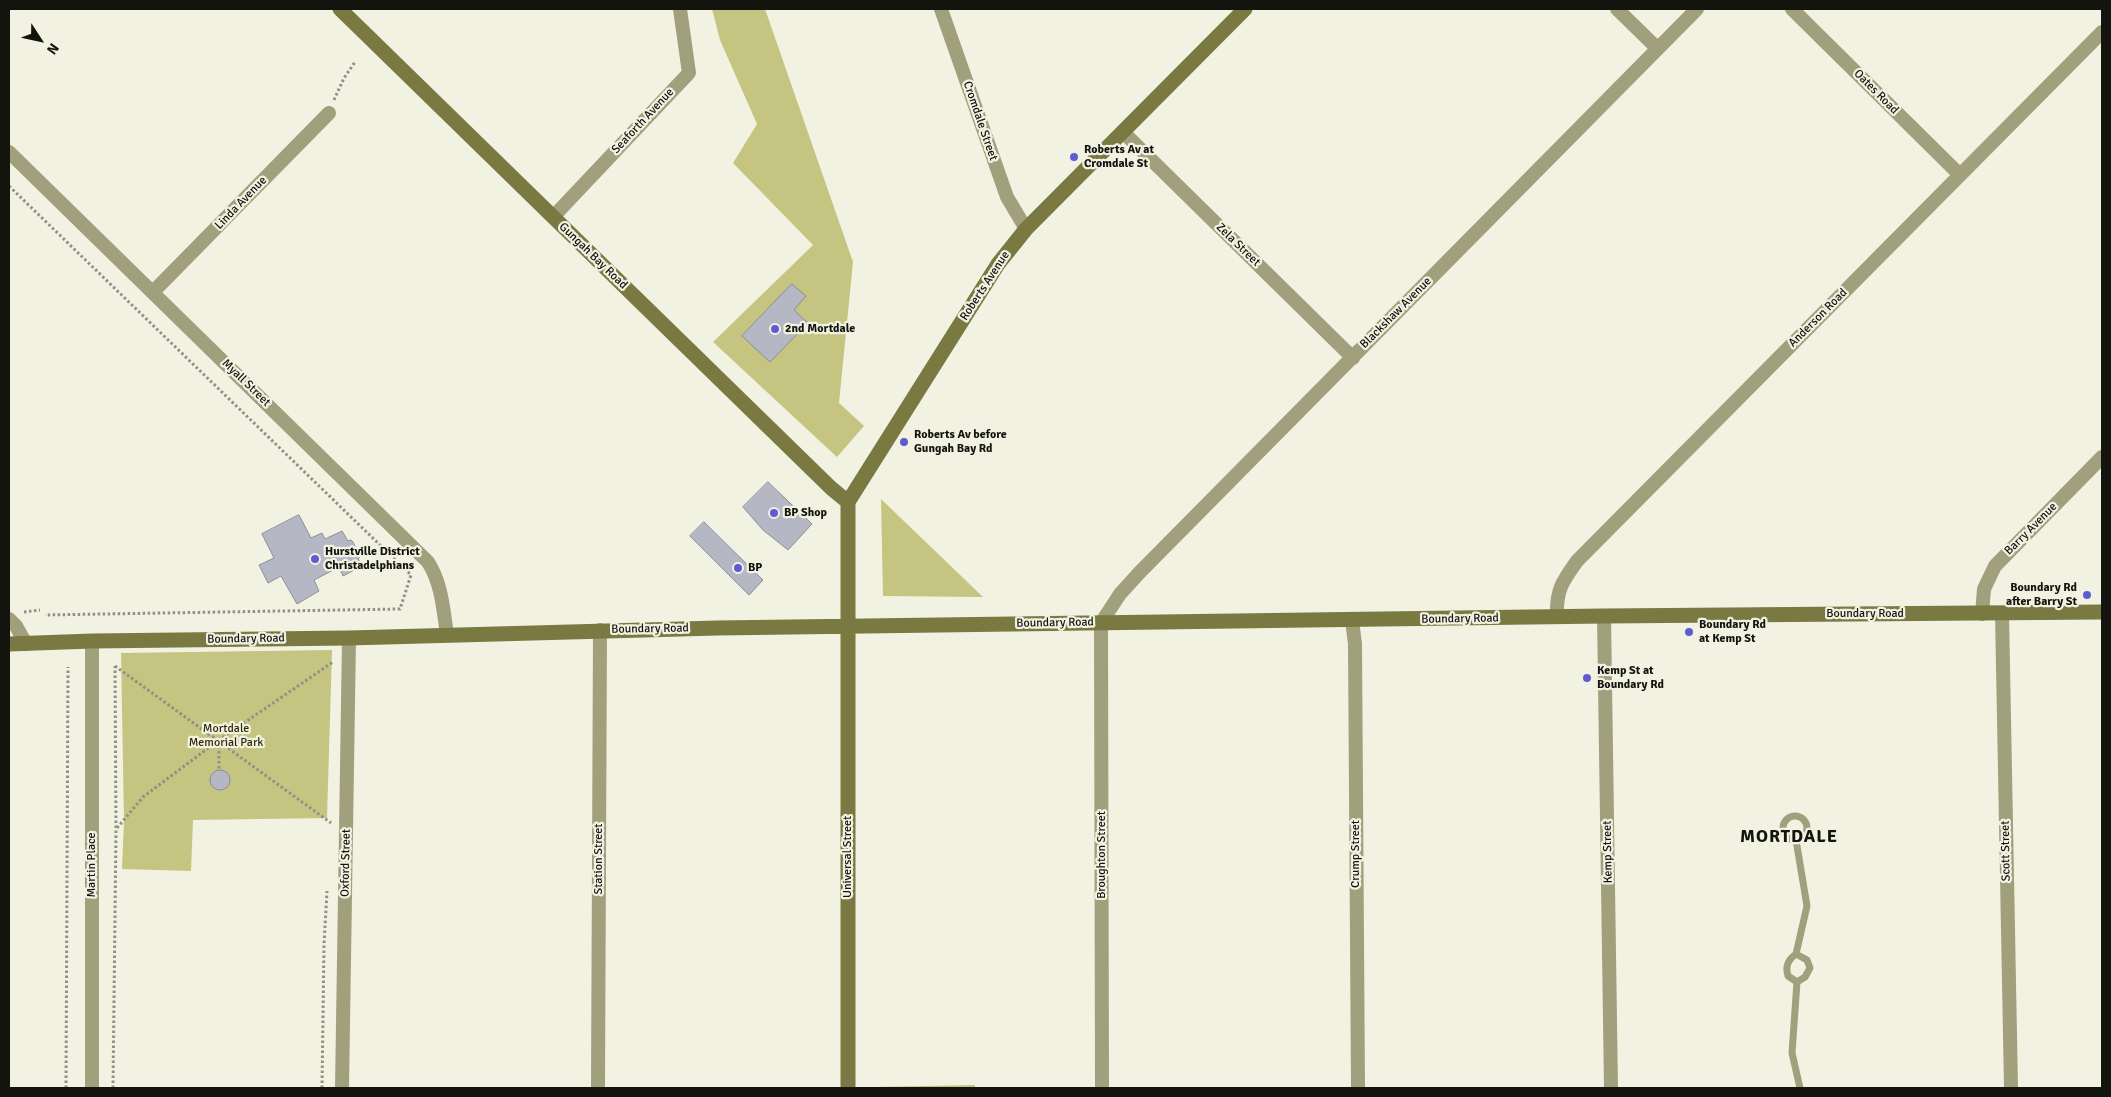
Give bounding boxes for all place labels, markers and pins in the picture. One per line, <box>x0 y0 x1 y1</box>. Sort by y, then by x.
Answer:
place label: Roberts Av at Cromdale St <box>1084 143 1154 171</box>
marker: Roberts Av at Cromdale St <box>1068 151 1080 163</box>
place label: 2nd Mortdale <box>785 322 855 336</box>
marker: 2nd Mortdale <box>769 323 781 335</box>
place label: Roberts Av before Gungah Bay Rd <box>914 428 1007 456</box>
marker: Roberts Av before Gungah Bay Rd <box>898 436 910 448</box>
place label: BP Shop <box>784 506 827 520</box>
marker: BP Shop <box>768 507 780 519</box>
place label: Hurstville District Christadelphians <box>325 545 420 573</box>
marker: Hurstville District Christadelphians <box>309 553 321 565</box>
place label: BP <box>748 561 762 575</box>
marker: BP <box>732 562 744 574</box>
place label: Boundary Rd after Barry St <box>2006 581 2077 609</box>
marker: Boundary Rd after Barry St <box>2081 589 2093 601</box>
place label: Boundary Rd at Kemp St <box>1699 618 1766 646</box>
marker: Boundary Rd at Kemp St <box>1683 626 1695 638</box>
place label: Kemp St at Boundary Rd <box>1597 664 1664 692</box>
marker: Kemp St at Boundary Rd <box>1581 672 1593 684</box>

